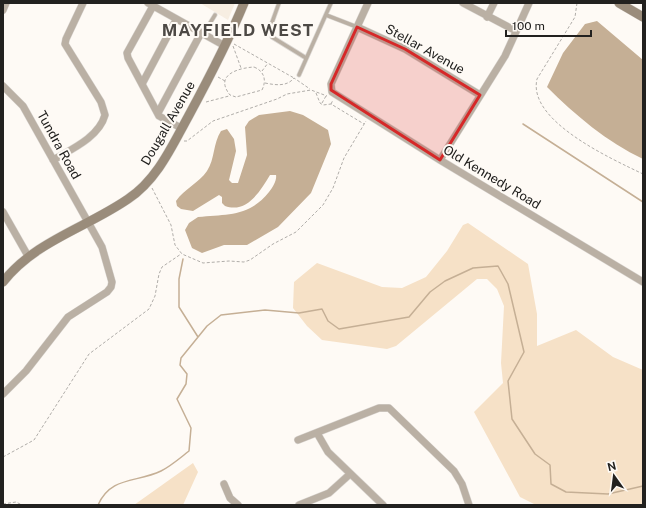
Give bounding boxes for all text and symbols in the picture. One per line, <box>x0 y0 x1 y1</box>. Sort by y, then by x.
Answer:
scale bar <box>506 12 591 38</box>
text: 100 m <box>512 19 545 33</box>
district label: MAYFIELD WEST <box>162 20 314 40</box>
street label: Stellar Avenue <box>383 21 467 77</box>
street label: Dougall Avenue <box>138 78 198 168</box>
street label: Tundra Road <box>34 108 84 182</box>
street label: Old Kennedy Road <box>441 142 543 212</box>
north arrow <box>594 456 634 496</box>
text: N <box>606 459 617 473</box>

